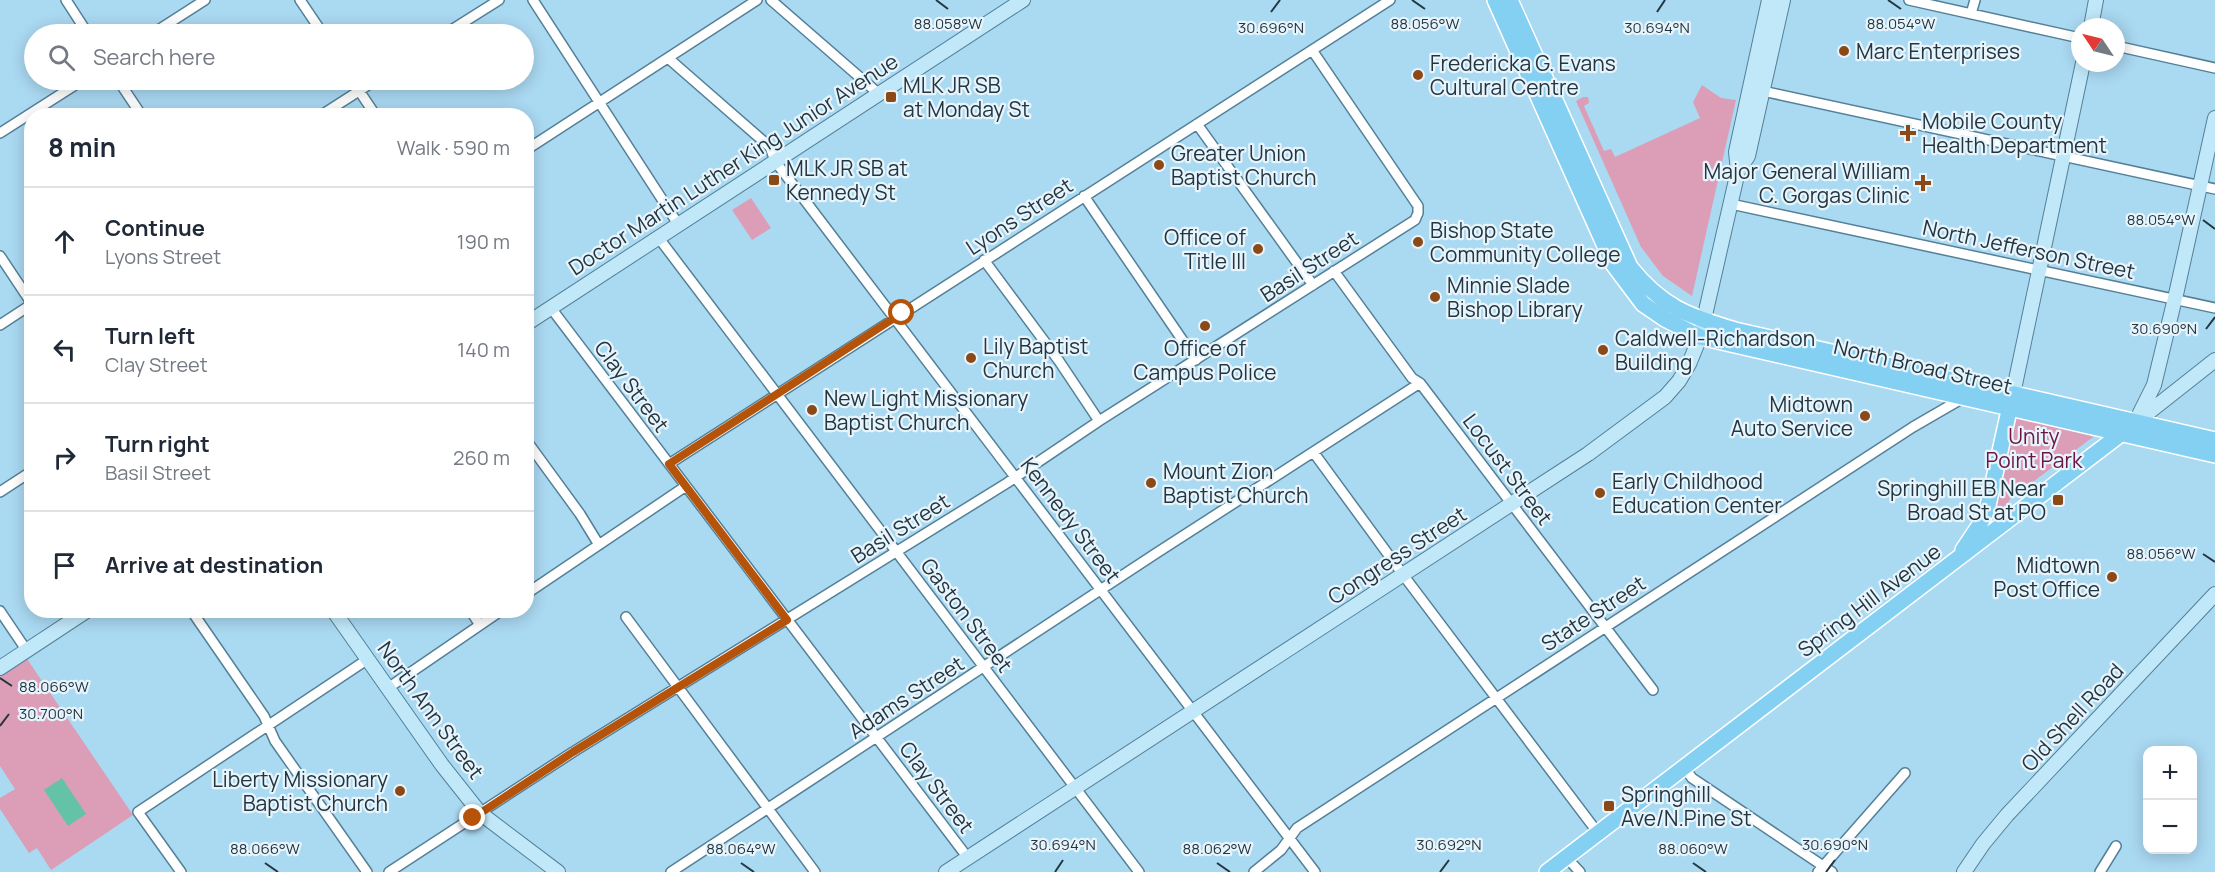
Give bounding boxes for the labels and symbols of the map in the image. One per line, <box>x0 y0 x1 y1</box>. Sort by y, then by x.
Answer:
text: 88.058°W <box>914 13 982 34</box>
text: 88.056°W <box>1390 13 1460 34</box>
text: 88.054°W <box>1867 13 1935 34</box>
text: 30.696°N <box>1238 17 1304 38</box>
text: 30.694°N <box>1624 17 1690 38</box>
north arrow <box>2071 18 2125 72</box>
place label: Marc Enterprises <box>1856 37 2020 65</box>
marker: Marc Enterprises <box>1837 44 1851 58</box>
street label: Doctor Martin Luther King Junior Avenue <box>563 47 903 281</box>
place label: Fredericka G. Evans Cultural Centre <box>1430 49 1616 101</box>
marker: Fredericka G. Evans Cultural Centre <box>1411 68 1425 82</box>
place label: MLK JR SB at Monday St <box>903 71 1030 123</box>
marker: MLK JR SB at Monday St <box>884 90 898 104</box>
place label: Mobile County Health Department <box>1922 107 2107 159</box>
marker: Mobile County Health Department <box>1899 124 1917 142</box>
place label: Greater Union Baptist Church <box>1171 139 1316 191</box>
place label: MLK JR SB at Kennedy St <box>786 154 908 206</box>
place label: Major General William C. Gorgas Clinic <box>1704 157 1910 209</box>
marker: Greater Union Baptist Church <box>1152 158 1166 172</box>
street label: Lyons Street <box>960 171 1078 261</box>
marker: MLK JR SB at Kennedy St <box>767 173 781 187</box>
marker: Major General William C. Gorgas Clinic <box>1914 174 1932 192</box>
text: 88.054°W <box>2127 209 2195 230</box>
street label: North Jefferson Street <box>1920 213 2138 285</box>
place label: Bishop State Community College <box>1430 216 1621 268</box>
place label: Office of Title III <box>1164 223 1247 275</box>
street label: Basil Street <box>1255 224 1363 308</box>
marker: Bishop State Community College <box>1411 235 1425 249</box>
marker: Office of Title III <box>1251 242 1265 256</box>
place label: Minnie Slade Bishop Library <box>1447 271 1583 323</box>
marker: Minnie Slade Bishop Library <box>1428 290 1442 304</box>
route start <box>888 299 914 325</box>
text: 30.690°N <box>2131 318 2197 339</box>
marker: Office of Campus Police <box>1198 319 1212 333</box>
place label: Caldwell-Richardson Building <box>1615 324 1815 376</box>
place label: Lily Baptist Church <box>983 332 1089 384</box>
street label: North Broad Street <box>1831 332 2015 400</box>
street label: Clay Street <box>588 334 676 438</box>
place label: Office of Campus Police <box>1133 334 1277 386</box>
marker: Caldwell-Richardson Building <box>1596 343 1610 357</box>
marker: Lily Baptist Church <box>964 351 978 365</box>
place label: New Light Missionary Baptist Church <box>824 384 1028 436</box>
place label: Midtown Auto Service <box>1731 390 1853 442</box>
marker: New Light Missionary Baptist Church <box>805 403 819 417</box>
street label: Locust Street <box>1457 408 1559 530</box>
marker: Midtown Auto Service <box>1858 409 1872 423</box>
park label: Unity Point Park <box>1986 422 2083 474</box>
street label: Kennedy Street <box>1015 452 1127 588</box>
place label: Mount Zion Baptist Church <box>1163 457 1308 509</box>
place label: Early Childhood Education Center <box>1612 467 1782 519</box>
place label: Springhill EB Near Broad St at PO <box>1877 474 2046 526</box>
marker: Mount Zion Baptist Church <box>1144 476 1158 490</box>
marker: Early Childhood Education Center <box>1593 486 1607 500</box>
street label: Basil Street <box>845 487 955 569</box>
marker: Springhill EB Near Broad St at PO <box>2051 493 2065 507</box>
street label: Congress Street <box>1322 500 1472 610</box>
street label: Spring Hill Avenue <box>1792 537 1946 663</box>
text: 88.056°W <box>2126 543 2196 564</box>
place label: Midtown Post Office <box>1994 551 2100 603</box>
street label: Gaston Street <box>915 552 1019 678</box>
street label: State Street <box>1535 569 1651 657</box>
marker: Midtown Post Office <box>2105 570 2119 584</box>
street label: North Ann Street <box>372 636 490 784</box>
street label: Adams Street <box>843 649 969 745</box>
street label: Old Shell Road <box>2015 657 2129 777</box>
text: 88.066°W <box>19 676 89 697</box>
text: 30.700°N <box>19 703 83 724</box>
street label: Clay Street <box>893 735 981 839</box>
place label: Liberty Missionary Baptist Church <box>212 765 388 817</box>
place label: Springhill Ave/N.Pine St <box>1621 780 1752 832</box>
marker: Liberty Missionary Baptist Church <box>393 784 407 798</box>
marker: Springhill Ave/N.Pine St <box>1602 799 1616 813</box>
route end <box>459 804 485 830</box>
text: 30.694°N <box>1030 834 1096 855</box>
text: 30.692°N <box>1416 834 1482 855</box>
text: 30.690°N <box>1802 834 1868 855</box>
text: 88.066°W <box>230 838 300 859</box>
text: 88.064°W <box>706 838 776 859</box>
text: 88.062°W <box>1182 838 1252 859</box>
text: 88.060°W <box>1658 838 1728 859</box>

